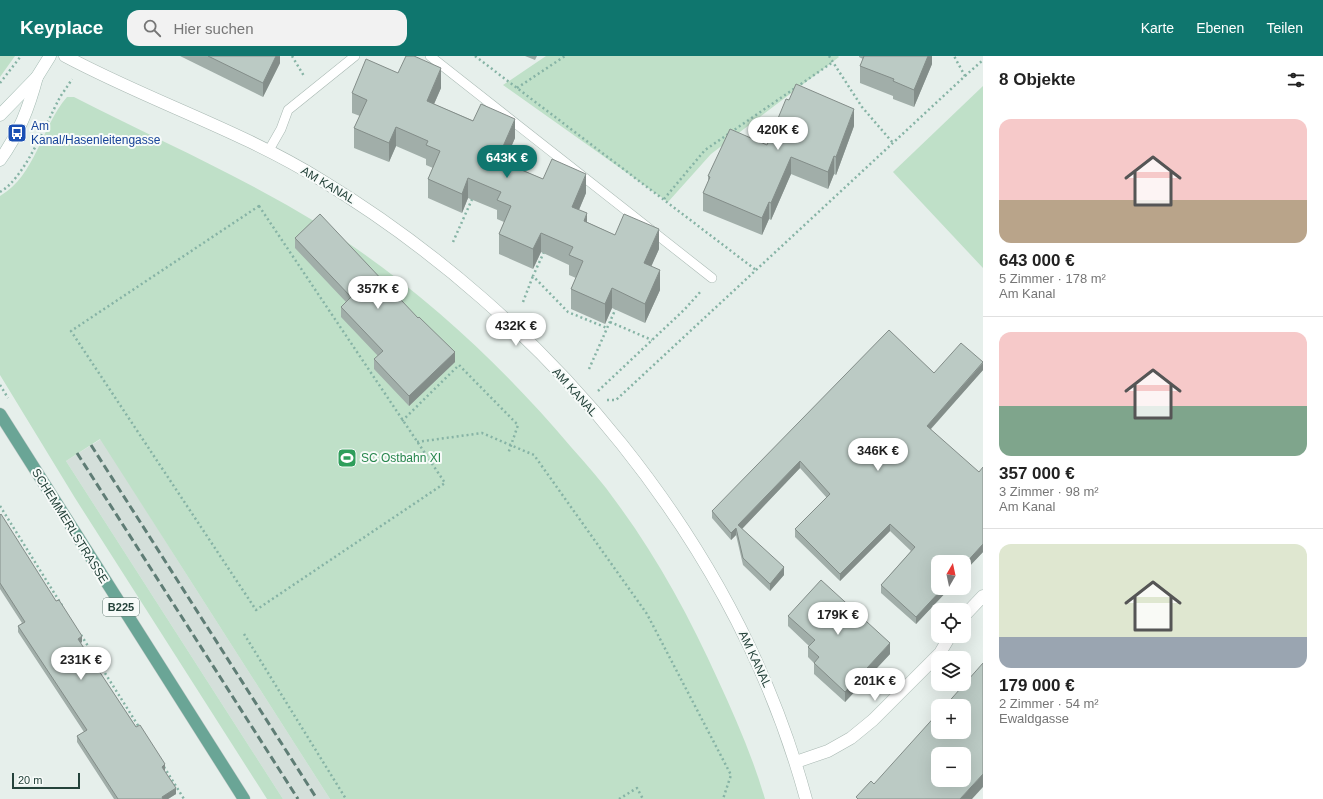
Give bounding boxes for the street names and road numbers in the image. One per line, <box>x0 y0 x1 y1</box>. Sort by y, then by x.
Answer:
street label: AM KANAL <box>298 163 358 207</box>
street label: AM KANAL <box>549 365 601 419</box>
street label: SCHEMMERLSTRASSE <box>29 466 111 586</box>
road number: B225 <box>103 598 139 616</box>
street label: AM KANAL <box>736 629 774 690</box>

